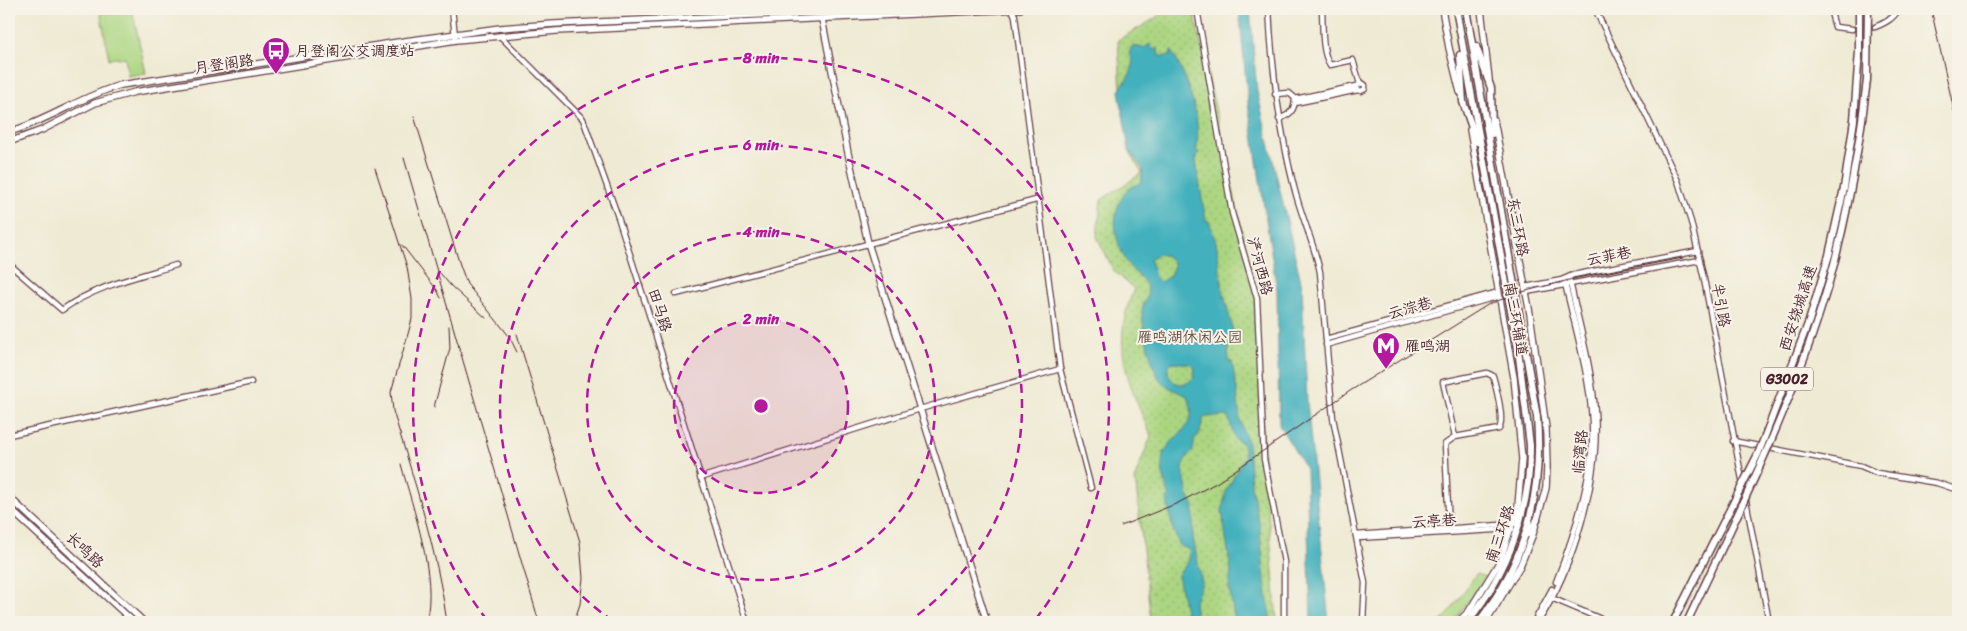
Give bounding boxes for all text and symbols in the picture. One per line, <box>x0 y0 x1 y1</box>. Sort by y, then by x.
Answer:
bus stop icon: 月登阁公交调度站 <box>261 36 291 75</box>
place label: 月登阁公交调度站 <box>295 38 415 64</box>
text: 8 min <box>742 45 780 71</box>
street label: 月登阁路 <box>192 47 256 81</box>
text: 6 min <box>742 132 780 158</box>
street label: 东三环路 <box>1500 195 1536 259</box>
text: 4 min <box>741 219 780 245</box>
street label: 浐河西路 <box>1240 234 1280 298</box>
street label: 云菲巷 <box>1584 239 1634 273</box>
street label: 西安绕城高速 <box>1772 261 1824 355</box>
street label: 南三环辅道 <box>1497 280 1535 358</box>
street label: 半引路 <box>1704 281 1738 329</box>
street label: 田马路 <box>641 285 679 335</box>
street label: 云淙巷 <box>1385 289 1435 327</box>
text: 2 min <box>742 306 780 332</box>
park label: 雁鸣湖休闲公园 <box>1137 324 1243 350</box>
metro station icon: 雁鸣湖 <box>1371 331 1401 370</box>
place label: 雁鸣湖 <box>1405 333 1450 359</box>
road number: G3002 <box>1761 368 1813 390</box>
centre of rings <box>752 397 770 415</box>
street label: 临湾路 <box>1565 428 1595 476</box>
street label: 南三环路 <box>1478 501 1522 567</box>
street label: 云亭巷 <box>1411 506 1457 536</box>
street label: 长鸣路 <box>60 525 110 575</box>

